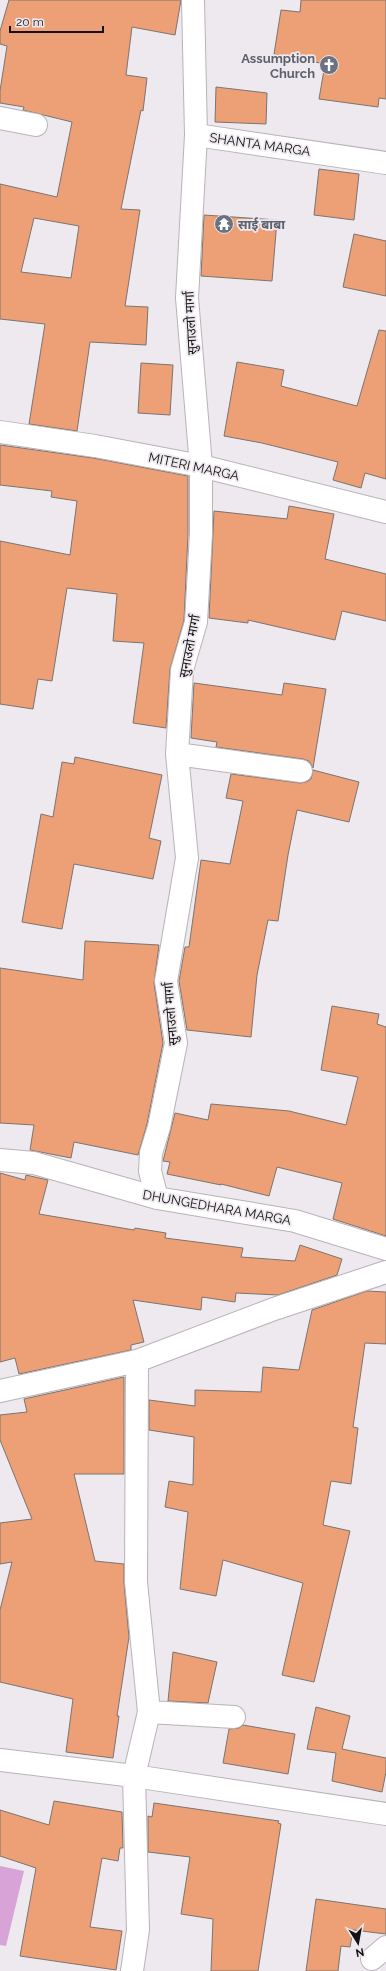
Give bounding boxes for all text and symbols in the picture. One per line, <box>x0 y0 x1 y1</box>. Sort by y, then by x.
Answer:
scale bar <box>10 8 103 34</box>
text: 20 m <box>16 15 44 29</box>
place label: Assumption Church <box>241 51 315 81</box>
church icon: Assumption Church <box>318 54 340 76</box>
street label: SHANTA MARGA <box>208 130 312 159</box>
temple icon: साई बाबा <box>213 213 235 235</box>
place label: साई बाबा <box>238 217 286 232</box>
street label: सुनाउलो मार्गा <box>181 290 201 355</box>
street label: MITERI MARGA <box>147 450 241 483</box>
street label: सुनाउलो मार्गा <box>176 612 204 679</box>
street label: सुनाउलो मार्गा <box>160 980 182 1046</box>
street label: DHUNGEDHARA MARGA <box>141 1187 293 1228</box>
north arrow <box>338 1923 378 1963</box>
text: N <box>354 1945 365 1960</box>

